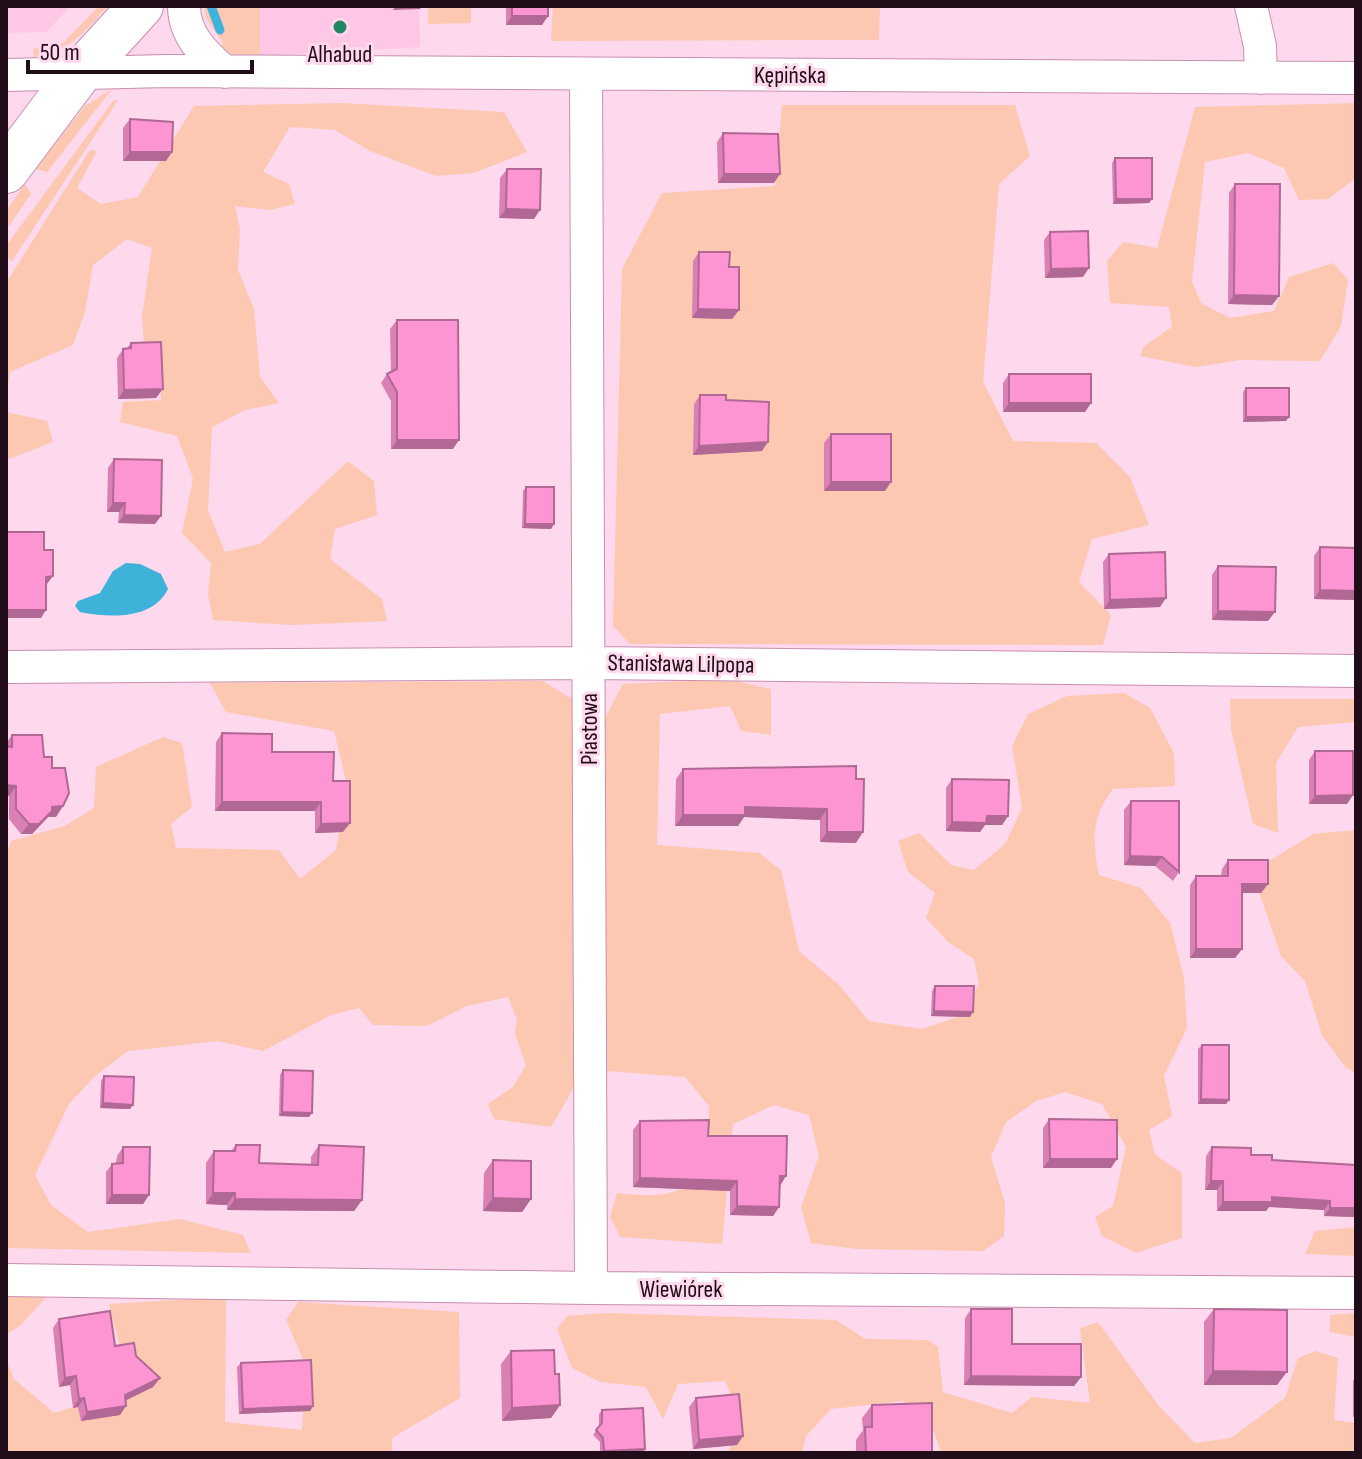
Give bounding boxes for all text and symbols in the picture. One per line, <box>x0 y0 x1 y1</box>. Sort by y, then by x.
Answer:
marker: Alhabud <box>331 18 349 36</box>
scale bar <box>28 24 252 74</box>
text: 50 m <box>40 38 80 67</box>
place label: Alhabud <box>307 40 372 69</box>
street label: Kępińska <box>754 61 826 90</box>
street label: Stanisława Lilpopa <box>607 648 755 680</box>
street label: Piastowa <box>575 693 604 765</box>
street label: Wiewiórek <box>640 1275 722 1304</box>

